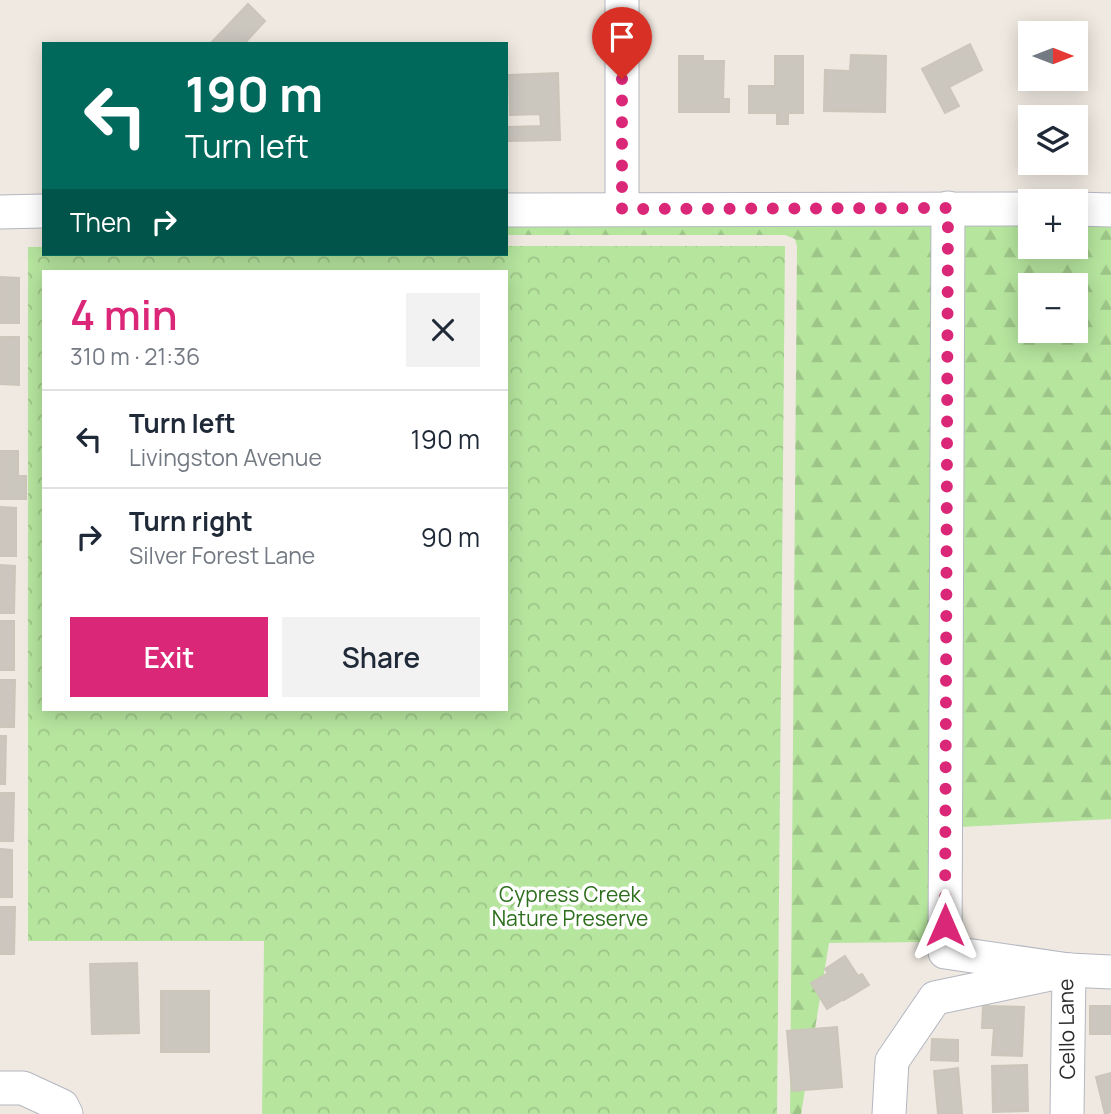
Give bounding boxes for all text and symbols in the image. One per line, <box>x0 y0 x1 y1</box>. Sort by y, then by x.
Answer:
pin <box>592 7 652 79</box>
icon: arrive <box>603 18 641 56</box>
north arrow <box>1018 21 1088 91</box>
map controls <box>1018 21 1088 343</box>
text: 190 m <box>185 60 323 127</box>
icon: left <box>70 70 161 161</box>
button: layers <box>1018 105 1088 175</box>
text: Turn left <box>185 124 309 168</box>
button: + <box>1018 189 1088 259</box>
icon: right <box>145 203 183 241</box>
text: Then <box>70 204 131 240</box>
button: − <box>1018 273 1088 343</box>
text: 4 min <box>70 285 178 343</box>
button: close <box>406 293 480 367</box>
text: 310 m · 21:36 <box>70 340 200 372</box>
text: Turn left <box>129 405 236 441</box>
icon: left <box>70 420 108 458</box>
text: 190 m <box>411 421 480 457</box>
text: Livingston Avenue <box>129 441 322 473</box>
text: Turn right <box>129 503 253 539</box>
icon: right <box>70 518 108 556</box>
text: 90 m <box>421 519 480 555</box>
text: Silver Forest Lane <box>129 539 315 571</box>
button: Exit <box>70 617 268 697</box>
button: Share <box>282 617 480 697</box>
park label: Cypress Creek Nature Preserve <box>492 880 648 932</box>
position arrow <box>908 888 982 962</box>
street label: Cello Lane <box>1051 978 1081 1080</box>

